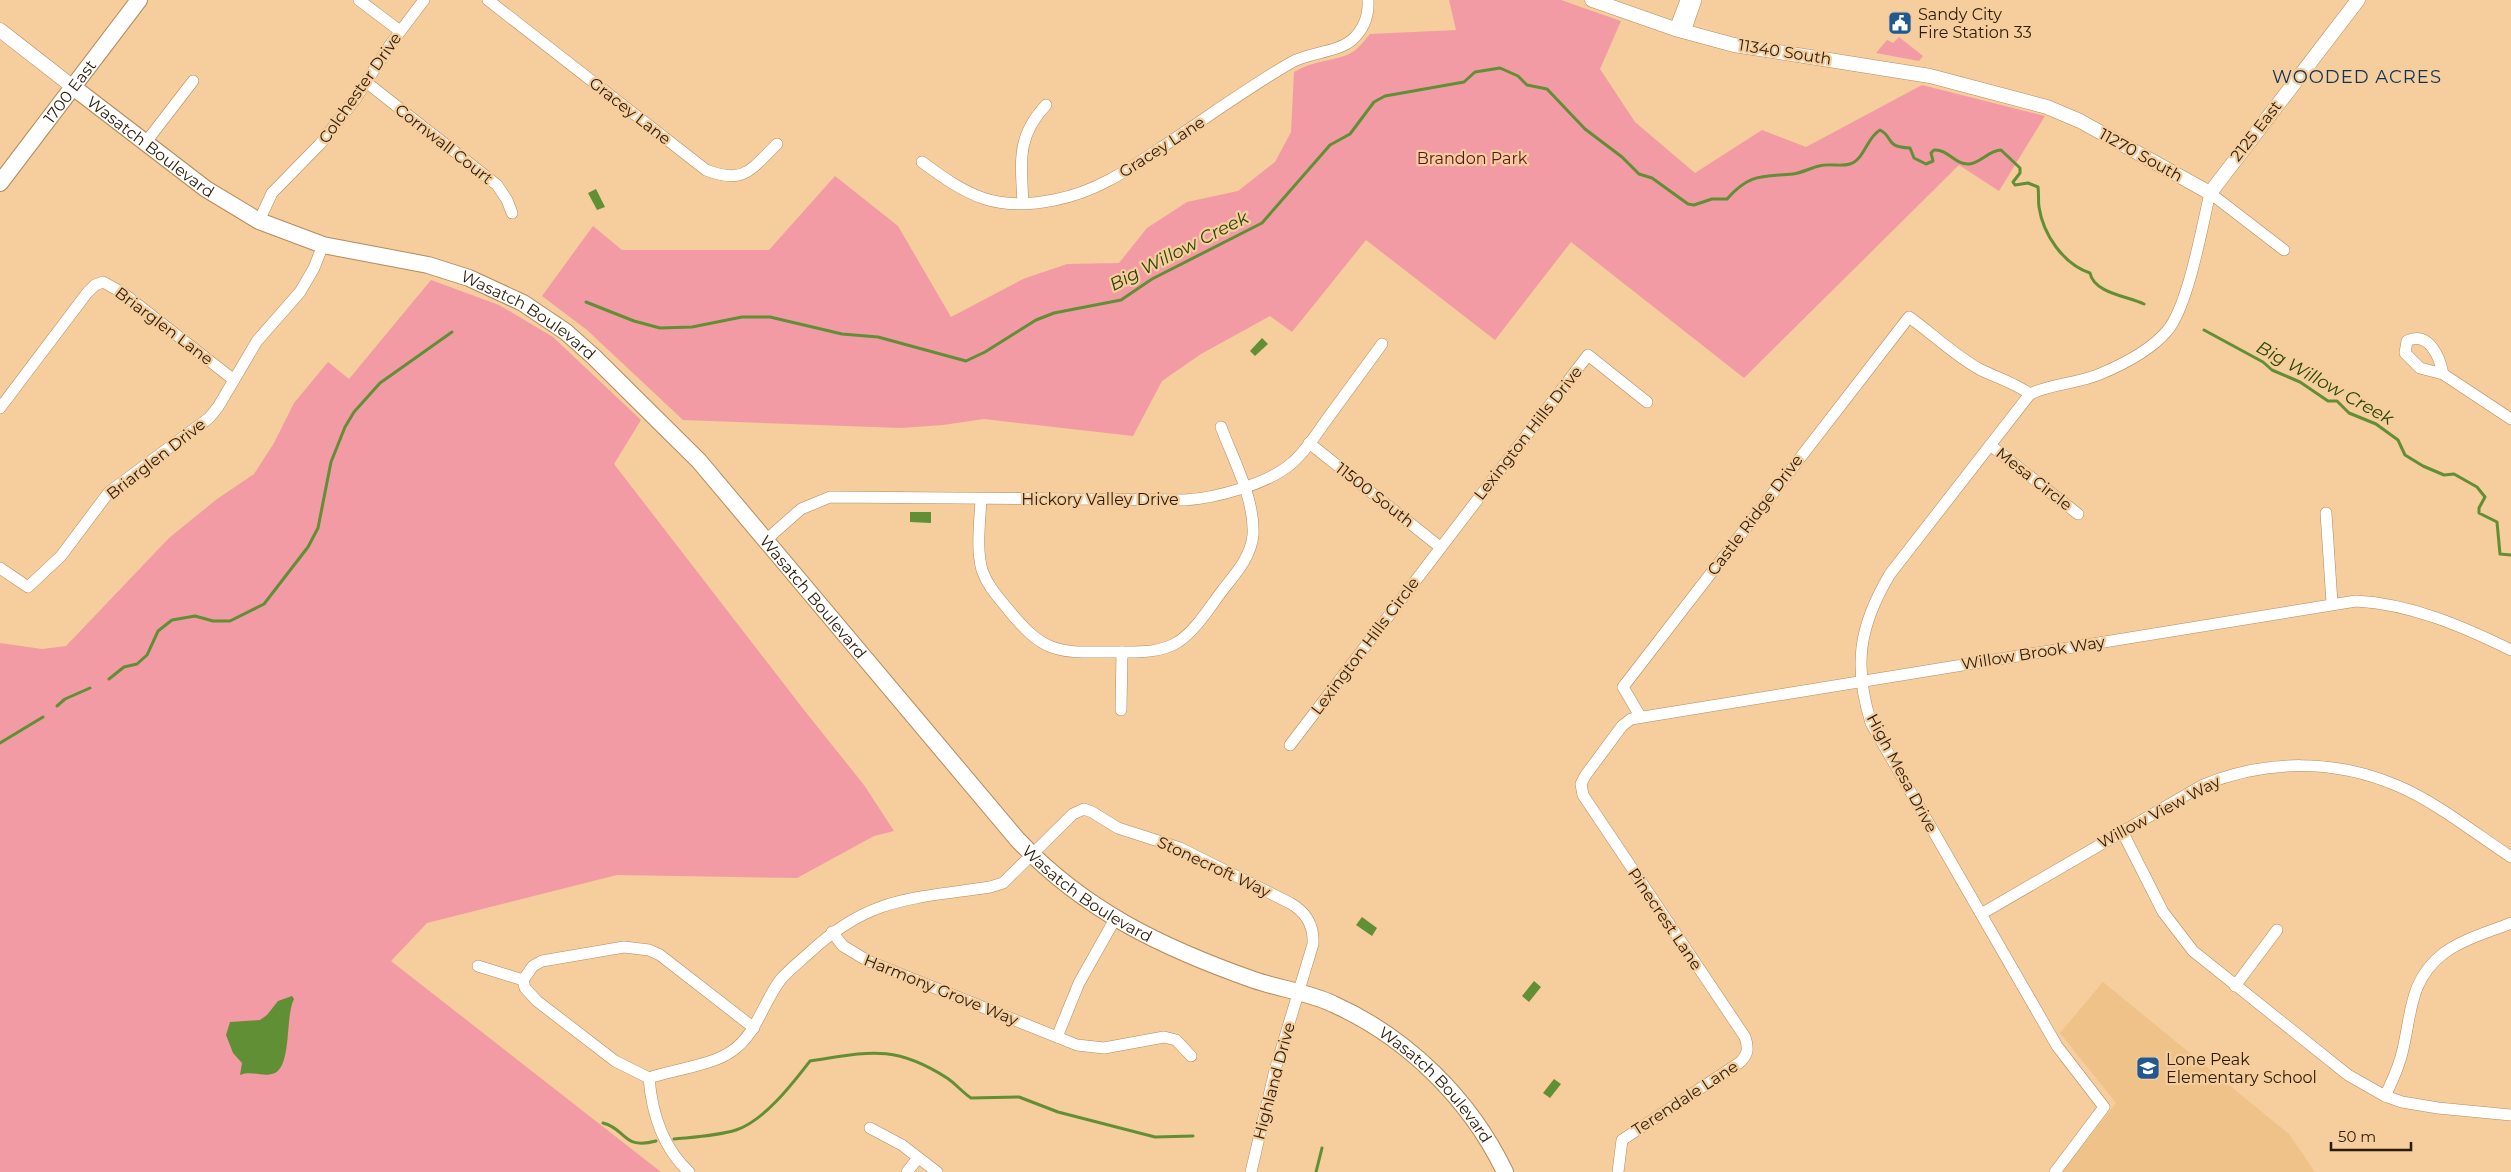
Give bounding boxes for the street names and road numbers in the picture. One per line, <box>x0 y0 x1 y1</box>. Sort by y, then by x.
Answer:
street label: Colchester Drive <box>315 29 405 147</box>
street label: 11340 South <box>1737 35 1833 69</box>
street label: 1700 East <box>39 56 100 127</box>
street label: Gracey Lane <box>585 73 675 149</box>
street label: Wasatch Boulevard <box>83 92 218 201</box>
street label: 2125 East <box>2226 97 2286 165</box>
street label: Cornwall Court <box>391 100 497 188</box>
street label: Gracey Lane <box>1116 112 1208 182</box>
street label: 11270 South <box>2096 124 2186 186</box>
street label: Wasatch Boulevard <box>458 266 600 363</box>
street label: Briarglen Lane <box>111 283 217 369</box>
street label: Lexington Hills Drive <box>1470 362 1586 504</box>
street label: Briarglen Drive <box>103 415 209 503</box>
street label: Mesa Circle <box>1992 443 2076 515</box>
street label: Castle Ridge Drive <box>1703 451 1807 579</box>
street label: 11500 South <box>1332 459 1418 531</box>
street label: Hickory Valley Drive <box>1021 490 1179 509</box>
street label: Wasatch Boulevard <box>756 531 871 662</box>
street label: Lexington Hills Circle <box>1307 574 1423 718</box>
street label: Willow Brook Way <box>1960 632 2107 674</box>
street label: High Mesa Drive <box>1863 710 1941 836</box>
street label: Willow View Way <box>2094 772 2224 852</box>
street label: Stonecroft Way <box>1154 832 1274 902</box>
street label: Wasatch Boulevard <box>1019 841 1155 946</box>
street label: Pinecrest Lane <box>1624 864 1706 974</box>
street label: Harmony Grove Way <box>861 950 1021 1030</box>
street label: Highland Drive <box>1249 1020 1299 1142</box>
street label: Wasatch Boulevard <box>1375 1022 1496 1146</box>
street label: Terendale Lane <box>1628 1057 1742 1139</box>

